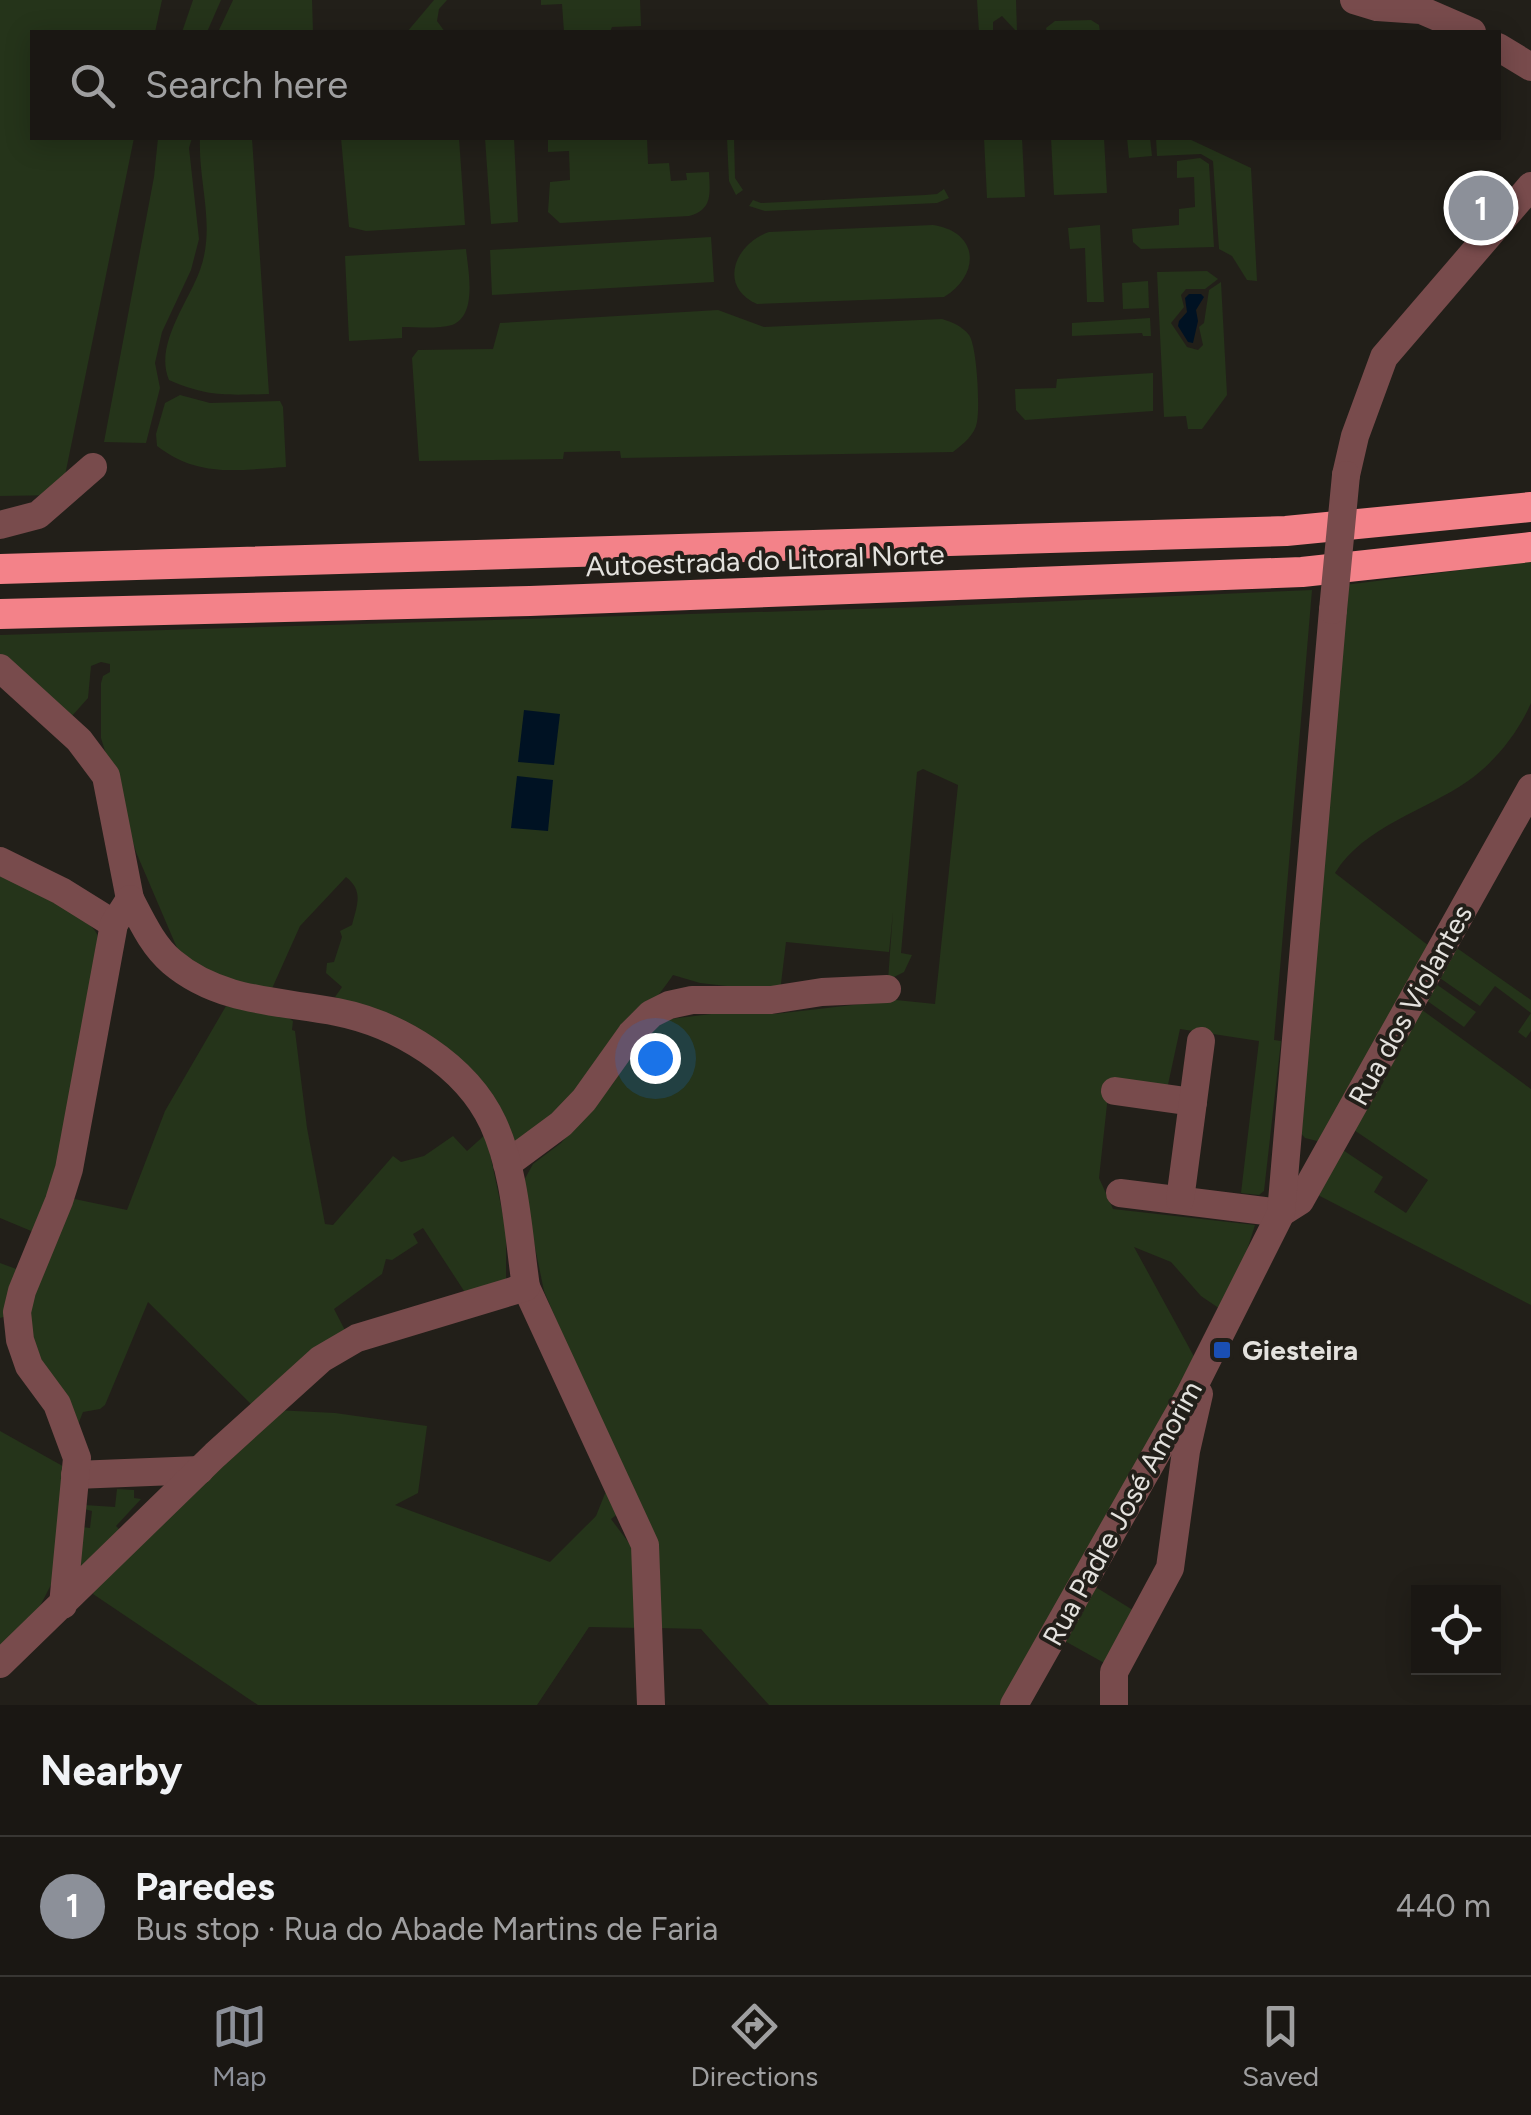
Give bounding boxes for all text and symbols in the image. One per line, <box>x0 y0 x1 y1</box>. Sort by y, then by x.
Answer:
search box <box>30 30 1501 140</box>
icon: search <box>65 58 120 113</box>
text: Search here <box>145 62 348 108</box>
pin: 1 <box>1448 170 1514 246</box>
street label: Autoestrada do Litoral Norte <box>585 537 945 583</box>
street label: Rua dos Violantes <box>1341 899 1479 1111</box>
your location <box>630 1033 681 1084</box>
place label: Giesteira <box>1242 1333 1358 1367</box>
marker: Giesteira <box>1211 1339 1233 1361</box>
street label: Rua Padre José Amorim <box>1035 1375 1209 1651</box>
map controls <box>1411 1585 1501 1675</box>
button: locate <box>1411 1585 1501 1675</box>
text: Nearby <box>40 1745 182 1796</box>
text: Paredes <box>135 1864 275 1910</box>
text: 1 <box>66 1887 79 1925</box>
text: 440 m <box>1396 1887 1491 1925</box>
text: Bus stop · Rua do Abade Martins de Faria <box>135 1910 718 1948</box>
tab: Map <box>212 1999 267 2093</box>
tab: Directions <box>691 1999 818 2093</box>
tab: Saved <box>1242 1999 1319 2093</box>

